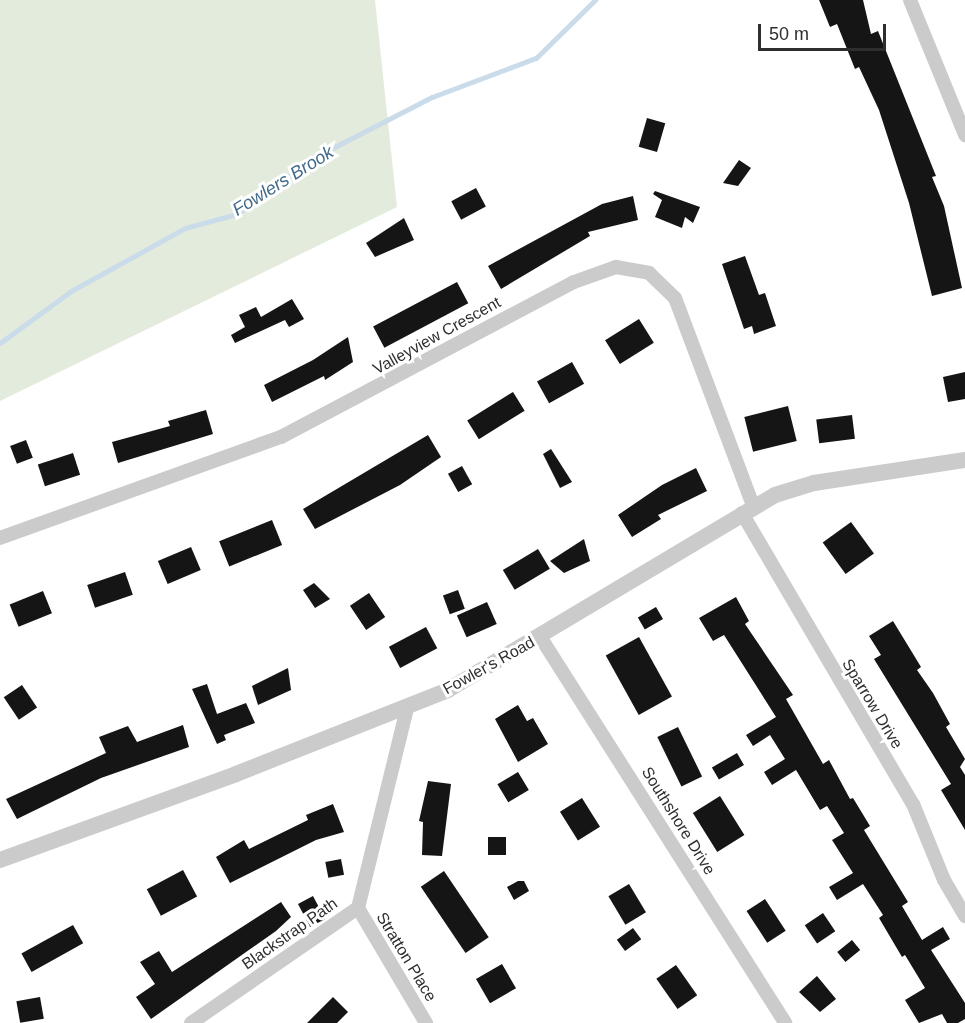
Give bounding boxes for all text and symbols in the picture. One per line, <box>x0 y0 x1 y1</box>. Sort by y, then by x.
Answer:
scale bar <box>761 12 888 50</box>
text: 50 m <box>769 24 809 44</box>
water label: Fowlers Brook <box>229 141 337 221</box>
street label: Valleyview Crescent <box>370 293 504 379</box>
street label: Fowler's Road <box>440 633 538 699</box>
street label: Sparrow Drive <box>838 656 906 752</box>
street label: Southshore Drive <box>637 763 719 879</box>
street label: Blackstrap Path <box>239 894 341 974</box>
street label: Stratton Place <box>372 909 440 1005</box>

